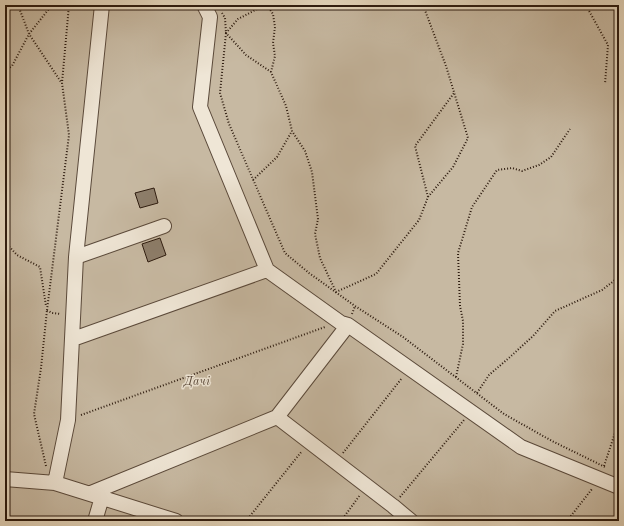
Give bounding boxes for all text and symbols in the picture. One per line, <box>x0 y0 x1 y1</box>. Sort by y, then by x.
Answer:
park label: Дачі <box>182 376 210 388</box>

